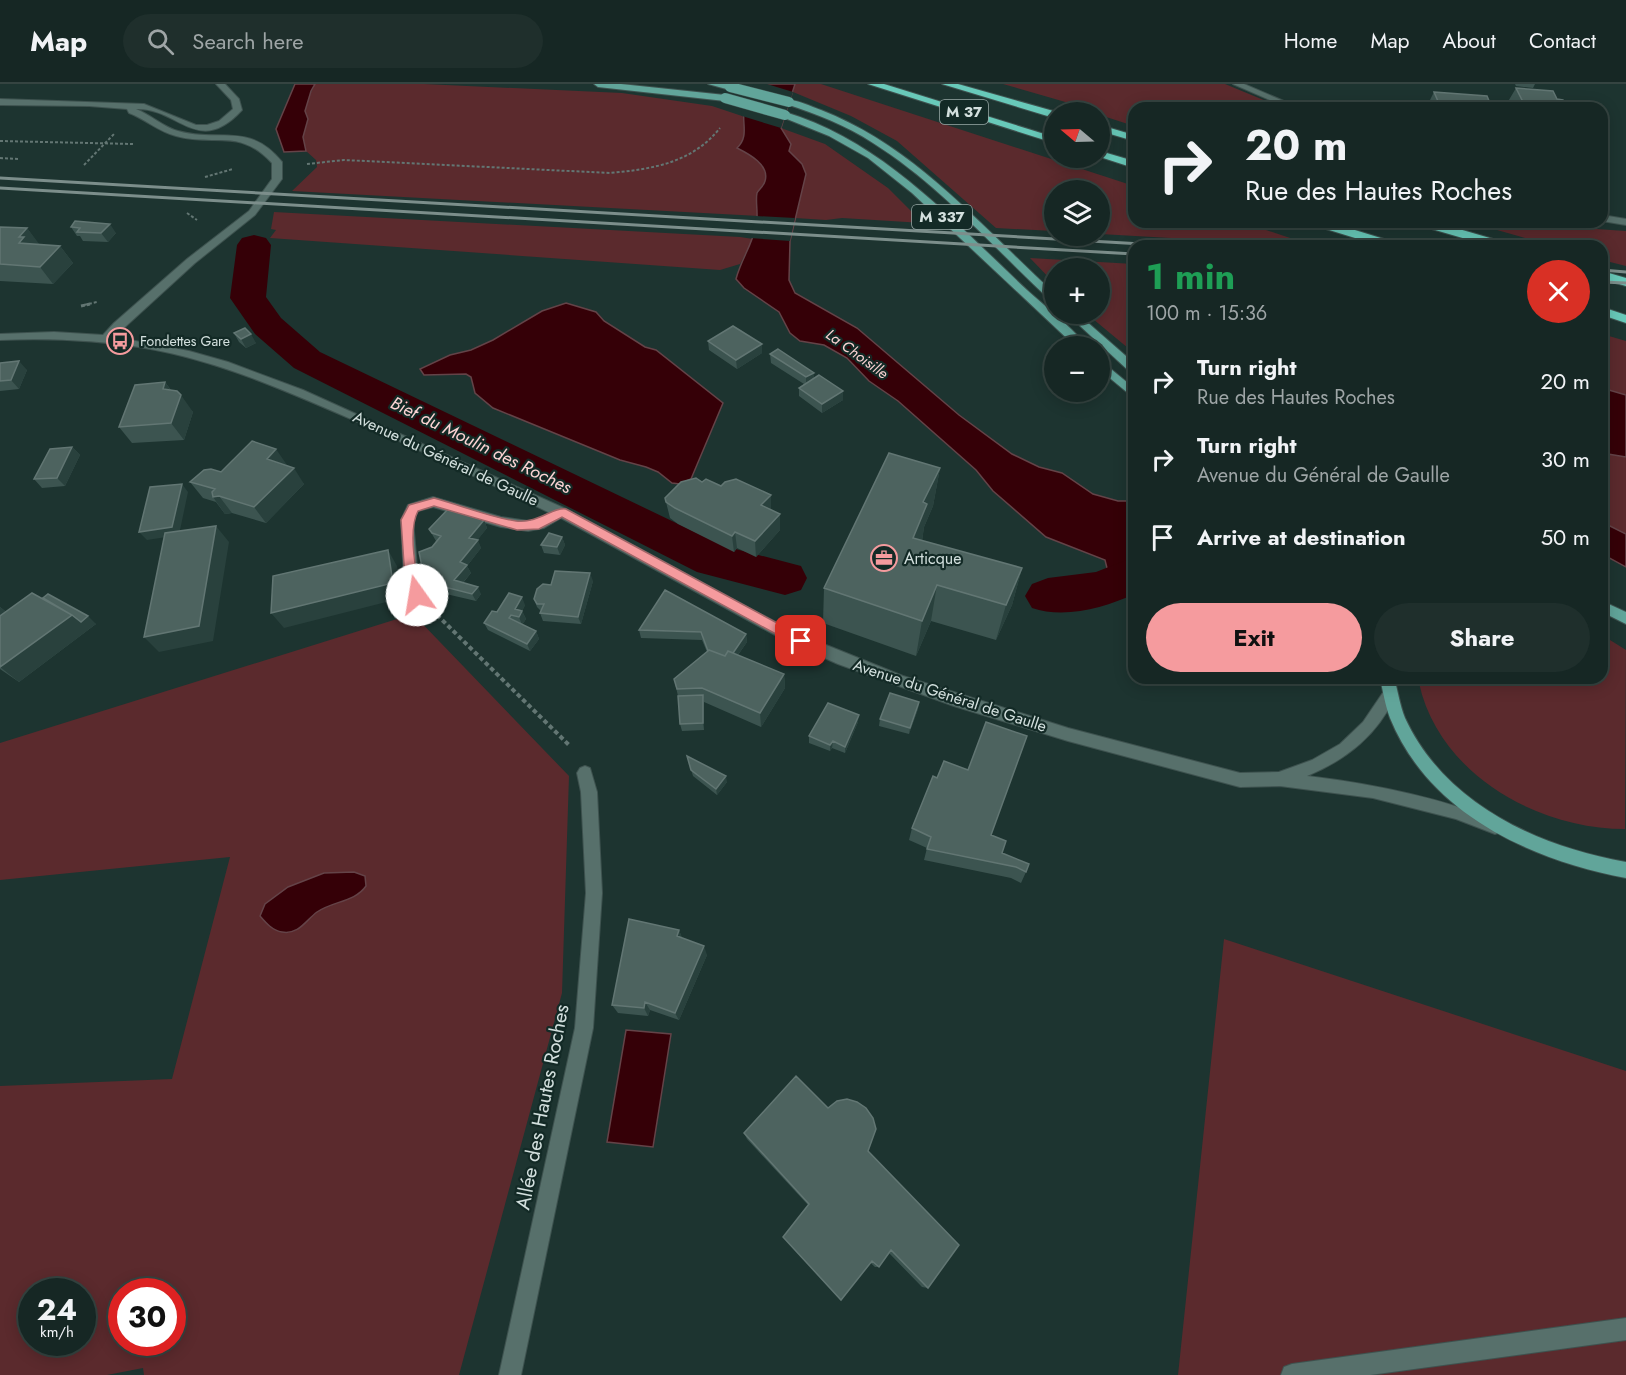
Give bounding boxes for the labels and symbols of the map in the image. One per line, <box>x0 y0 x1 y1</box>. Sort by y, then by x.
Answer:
road number: M 37 <box>940 100 988 124</box>
north arrow <box>1044 102 1110 168</box>
road number: M 337 <box>912 205 972 229</box>
water label: La Choisille <box>821 324 893 385</box>
bus stop icon: Fondettes Gare <box>105 326 135 356</box>
place label: Fondettes Gare <box>140 331 230 351</box>
water label: Bief du Moulin des Roches <box>386 390 577 501</box>
street label: Avenue du Général de Gaulle <box>349 405 542 512</box>
office icon: Articque <box>869 543 899 573</box>
place label: Articque <box>904 547 961 570</box>
position arrow <box>385 563 449 627</box>
pin <box>775 615 826 666</box>
street label: Avenue du Général de Gaulle <box>850 653 1050 738</box>
street label: Allée des Hautes Roches <box>508 1002 577 1212</box>
speed limit sign: 30 <box>108 1278 186 1356</box>

